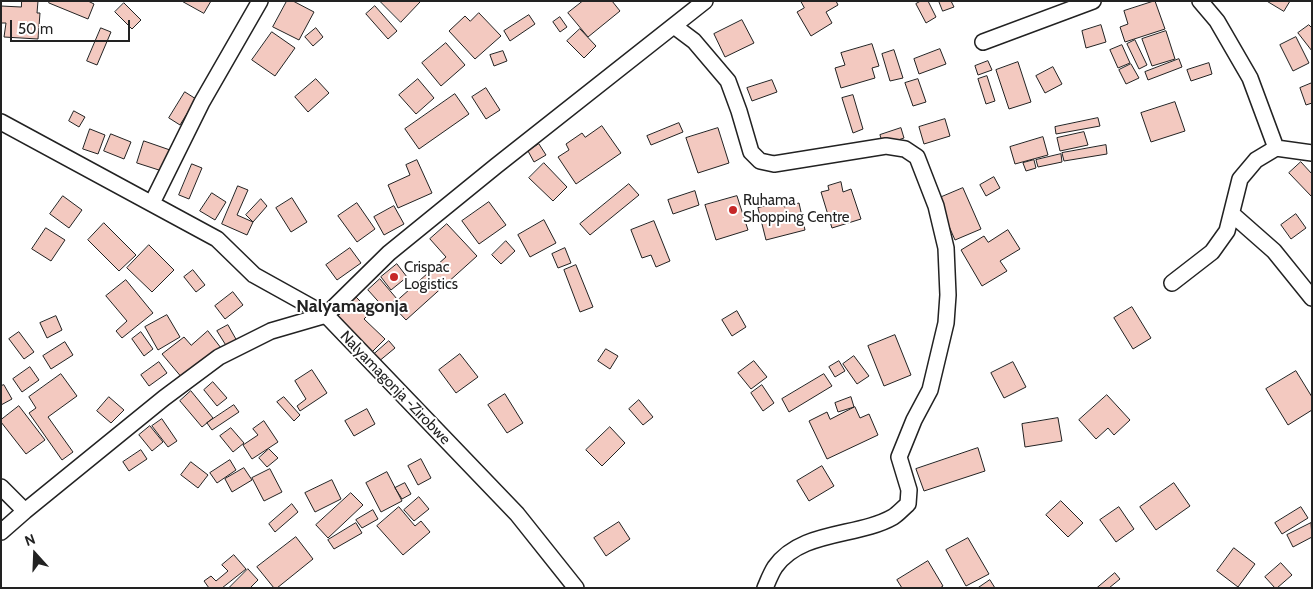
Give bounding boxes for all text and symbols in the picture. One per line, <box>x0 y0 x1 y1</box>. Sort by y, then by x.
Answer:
scale bar <box>12 10 132 42</box>
text: 50 m <box>18 20 53 38</box>
place label: Ruhama Shopping Centre <box>743 192 849 227</box>
marker: Ruhama Shopping Centre <box>727 204 739 216</box>
place label: Crispac Logistics <box>404 259 458 294</box>
marker: Crispac Logistics <box>388 271 400 283</box>
district label: Nalyamagonja <box>296 296 408 318</box>
street label: Nalyamagonja -Zirobwe <box>336 327 454 449</box>
north arrow <box>10 529 60 579</box>
text: N <box>22 530 38 550</box>

